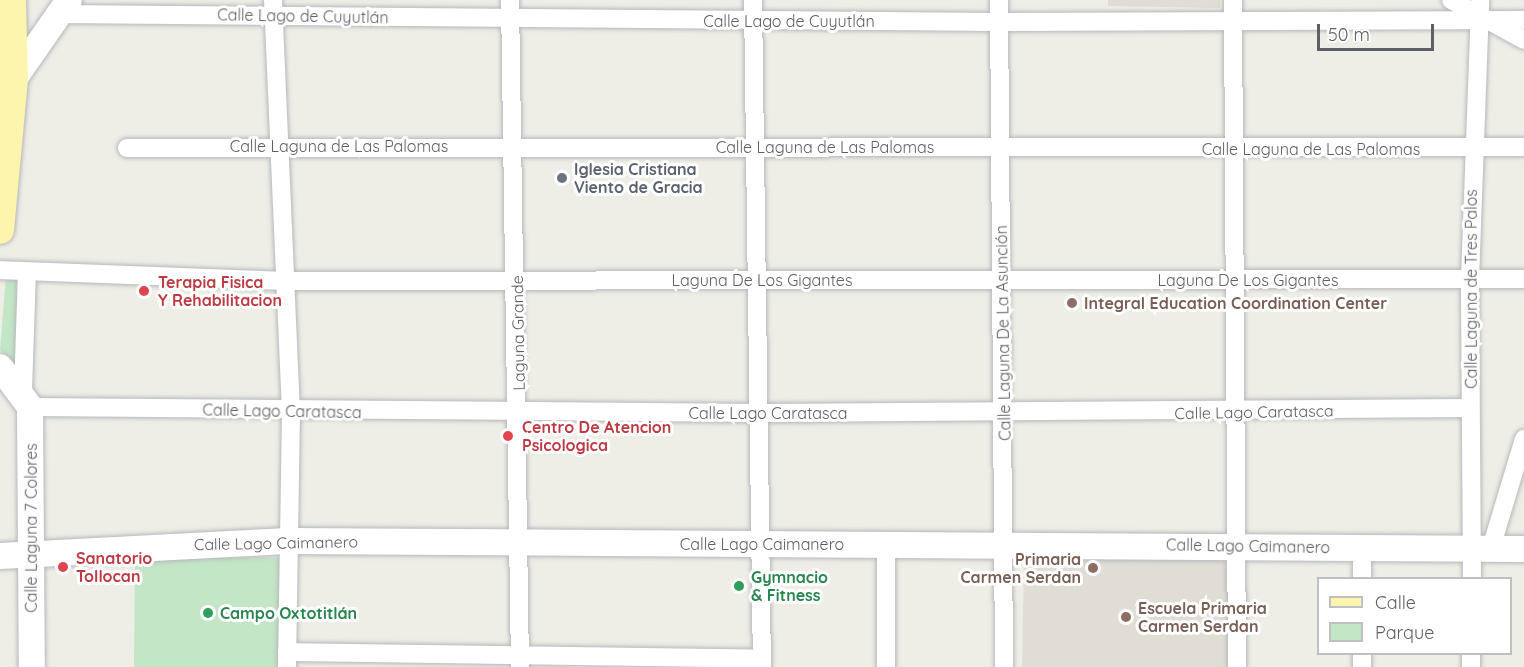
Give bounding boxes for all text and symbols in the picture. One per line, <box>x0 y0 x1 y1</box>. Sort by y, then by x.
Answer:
street label: Calle Lago de Cuyutlán <box>217 5 389 27</box>
street label: Calle Lago de Cuyutlán <box>703 11 875 31</box>
scale bar <box>1320 12 1437 50</box>
text: 50 m <box>1328 23 1370 46</box>
street label: Calle Laguna de Las Palomas <box>230 136 448 156</box>
street label: Calle Laguna de Las Palomas <box>716 137 934 157</box>
street label: Calle Laguna de Las Palomas <box>1202 139 1420 159</box>
place label: Iglesia Cristiana Viento de Gracia <box>574 159 703 197</box>
marker: Iglesia Cristiana Viento de Gracia <box>555 171 569 185</box>
street label: Calle Laguna de Tres Palos <box>1461 189 1481 389</box>
street label: Calle Laguna De La Asunción <box>992 225 1014 441</box>
street label: Laguna De Los Gigantes <box>672 270 852 290</box>
street label: Laguna De Los Gigantes <box>1158 270 1338 290</box>
place label: Terapia Fisica Y Rehabilitacion <box>158 272 282 310</box>
street label: Laguna Grande <box>507 275 529 391</box>
marker: Terapia Fisica Y Rehabilitacion <box>135 282 153 300</box>
place label: Integral Education Coordination Center <box>1084 293 1387 313</box>
marker: Integral Education Coordination Center <box>1065 296 1079 310</box>
street label: Calle Lago Caratasca <box>202 400 362 422</box>
street label: Calle Lago Caratasca <box>1174 401 1334 423</box>
street label: Calle Lago Caratasca <box>688 403 848 423</box>
place label: Centro De Atencion Psicologica <box>522 417 671 455</box>
marker: Centro De Atencion Psicologica <box>499 427 517 445</box>
street label: Calle Laguna 7 Colores <box>21 443 41 613</box>
street label: Calle Lago Caimanero <box>194 532 358 554</box>
street label: Calle Lago Caimanero <box>680 534 844 554</box>
street label: Calle Lago Caimanero <box>1166 535 1330 557</box>
place label: Sanatorio Tollocan <box>76 548 152 586</box>
place label: Primaria Carmen Serdan <box>961 549 1081 587</box>
marker: Sanatorio Tollocan <box>54 558 72 576</box>
marker: Primaria Carmen Serdan <box>1086 561 1100 575</box>
place label: Gymnacio & Fitness <box>751 567 828 605</box>
legend <box>1317 577 1512 655</box>
marker: Gymnacio & Fitness <box>732 579 746 593</box>
text: Calle <box>1375 591 1416 614</box>
place label: Escuela Primaria Carmen Serdan <box>1138 598 1267 636</box>
place label: Campo Oxtotitlán <box>220 603 357 623</box>
marker: Campo Oxtotitlán <box>201 606 215 620</box>
marker: Escuela Primaria Carmen Serdan <box>1119 610 1133 624</box>
text: Parque <box>1375 621 1434 644</box>

